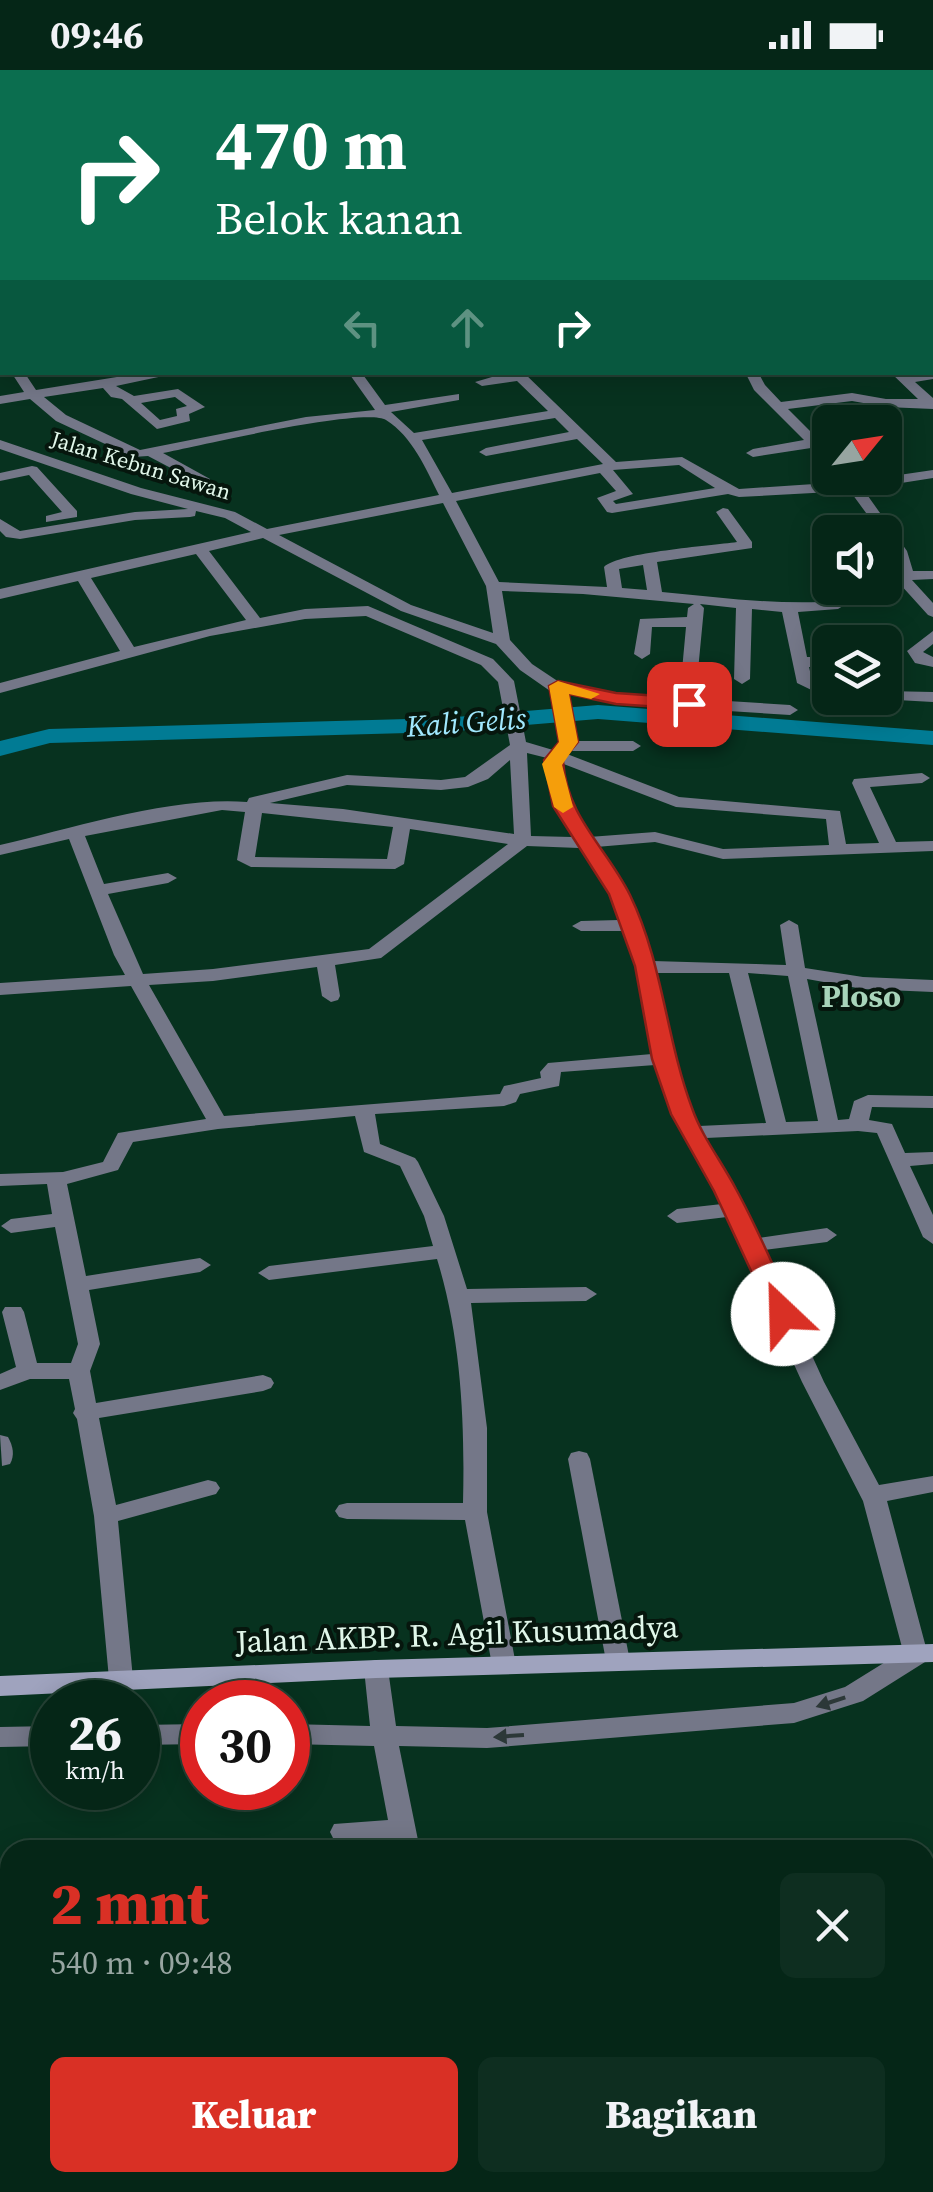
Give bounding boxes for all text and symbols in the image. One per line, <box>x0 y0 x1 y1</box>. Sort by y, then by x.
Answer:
text: 09:46 <box>50 9 144 61</box>
text: 470 m <box>215 96 407 192</box>
icon: right <box>50 110 180 240</box>
text: Belok kanan <box>215 187 463 249</box>
icon: left <box>335 300 390 355</box>
icon: ahead <box>440 300 495 355</box>
icon: right <box>545 300 600 355</box>
north arrow <box>812 405 902 495</box>
map controls <box>812 405 902 715</box>
street label: Jalan Kebun Sawan <box>46 423 235 507</box>
button: sound <box>812 515 902 605</box>
button: layers <box>812 625 902 715</box>
pin <box>647 662 732 747</box>
icon: arrive <box>662 677 717 732</box>
water label: Kali Gelis <box>404 697 527 747</box>
district label: Ploso <box>821 974 901 1018</box>
position arrow <box>731 1262 835 1366</box>
street label: Jalan AKBP. R. Agil Kusumadya <box>234 1604 680 1664</box>
speed limit sign: 30 <box>180 1680 310 1810</box>
one-way arrow <box>816 1695 846 1710</box>
text: 26 <box>68 1698 122 1767</box>
one-way arrow <box>492 1729 524 1745</box>
text: km/h <box>65 1753 125 1787</box>
text: 2 mnt <box>50 1862 209 1944</box>
button: close <box>780 1873 885 1978</box>
text: 540 m · 09:48 <box>50 1941 232 1985</box>
button: Keluar <box>50 2057 458 2172</box>
button: Bagikan <box>478 2057 885 2172</box>

